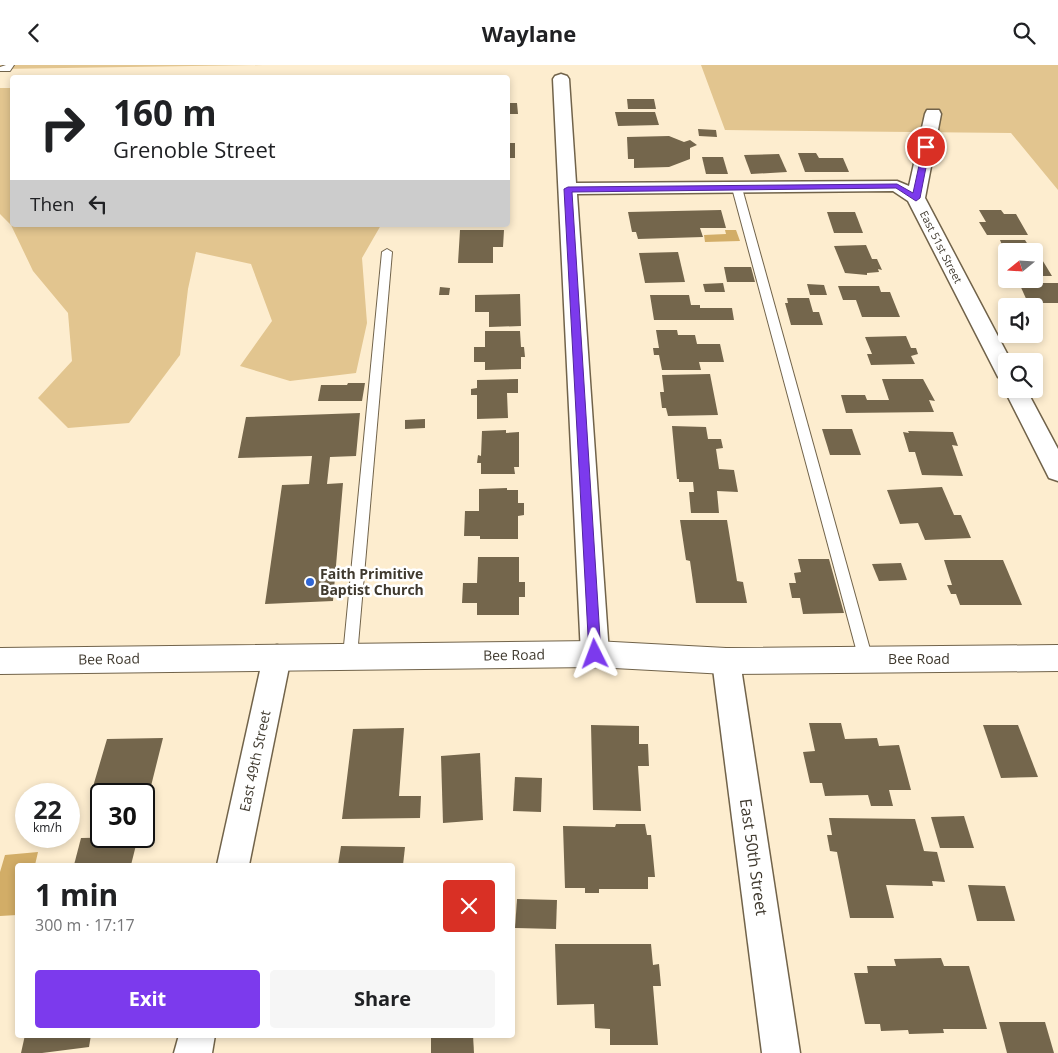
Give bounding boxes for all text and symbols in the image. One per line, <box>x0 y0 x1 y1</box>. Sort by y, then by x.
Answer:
text: Waylane <box>482 18 576 48</box>
icon: back <box>20 19 48 47</box>
icon: search <box>1010 19 1038 47</box>
text: 160 m <box>113 89 217 136</box>
icon: right <box>30 95 95 160</box>
pin <box>905 126 947 168</box>
icon: arrive <box>912 133 940 161</box>
text: Grenoble Street <box>113 134 276 164</box>
icon: left <box>84 190 112 218</box>
text: Then <box>30 191 74 217</box>
street label: East 51st Street <box>917 208 966 286</box>
north arrow <box>998 243 1042 287</box>
map controls <box>998 243 1043 398</box>
button: sound <box>998 298 1043 343</box>
button: search <box>998 353 1043 398</box>
place label: Faith Primitive Baptist Church <box>320 564 424 599</box>
marker: Faith Primitive Baptist Church <box>304 576 316 588</box>
position arrow <box>568 627 620 679</box>
street label: Bee Road <box>483 644 545 665</box>
street label: Bee Road <box>78 648 140 669</box>
street label: Bee Road <box>888 649 950 668</box>
street label: East 49th Street <box>234 708 275 813</box>
speed limit sign: 30 <box>90 783 155 848</box>
text: 22 <box>33 792 62 826</box>
street label: East 50th Street <box>735 797 773 917</box>
text: km/h <box>33 819 62 836</box>
text: 1 min <box>35 874 118 915</box>
button: close <box>443 880 495 932</box>
text: 300 m · 17:17 <box>35 914 135 936</box>
button: Exit <box>35 970 260 1028</box>
button: Share <box>270 970 495 1028</box>

